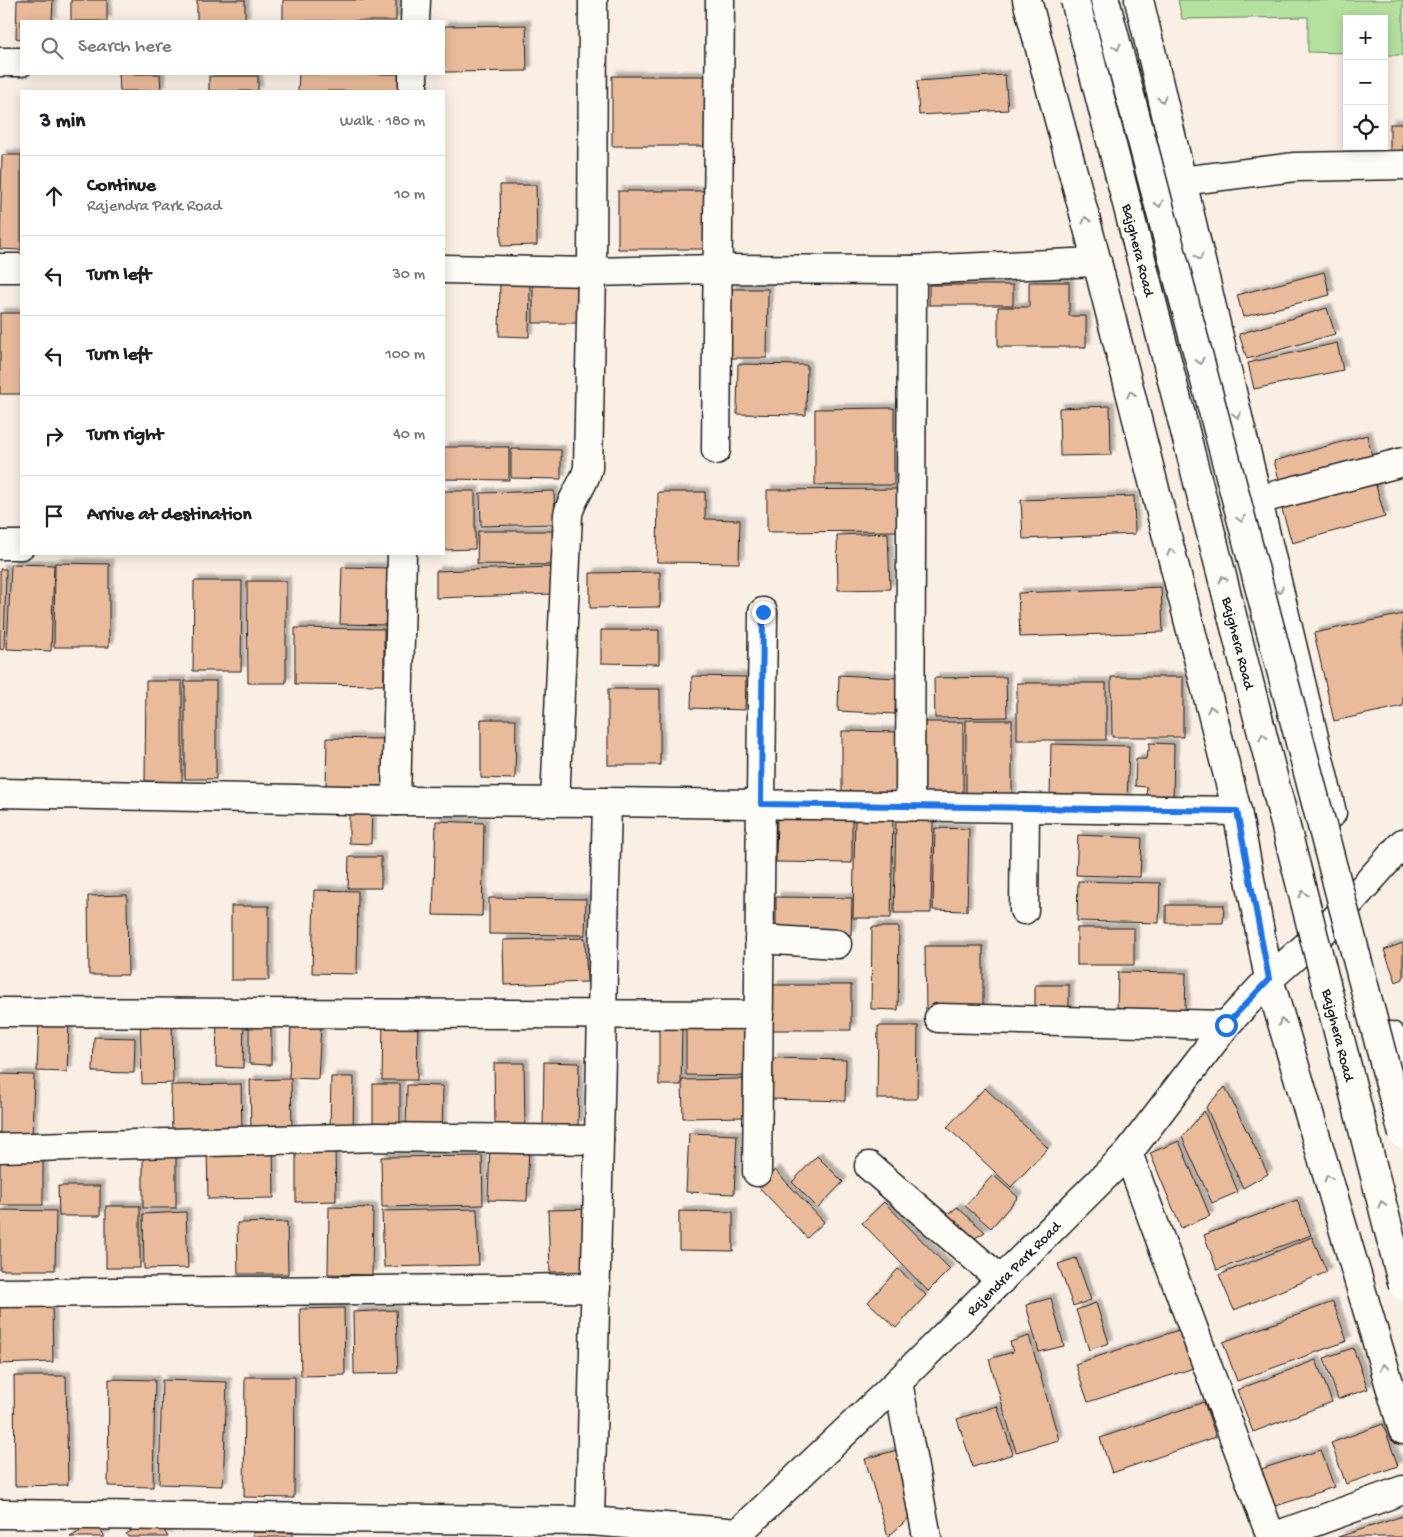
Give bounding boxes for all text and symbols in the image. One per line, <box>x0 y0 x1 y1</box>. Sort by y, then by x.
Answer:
map controls <box>1343 15 1388 150</box>
button: + <box>1343 15 1388 60</box>
search box <box>20 20 445 75</box>
icon: search <box>38 34 66 62</box>
text: Search here <box>78 36 172 59</box>
one-way arrow <box>1112 43 1122 51</box>
button: − <box>1343 60 1388 105</box>
one-way arrow <box>1156 94 1167 103</box>
button: locate <box>1343 105 1388 150</box>
text: 3 min <box>40 110 85 135</box>
text: Walk · 180 m <box>340 113 425 132</box>
text: Continue <box>87 175 156 198</box>
icon: ahead <box>40 182 68 210</box>
text: 10 m <box>394 186 425 205</box>
text: Rajendra Park Road <box>87 198 222 217</box>
one-way arrow <box>1153 200 1163 208</box>
street label: Bajghera Road <box>1117 201 1158 300</box>
one-way arrow <box>1081 216 1092 224</box>
one-way arrow <box>1193 252 1204 261</box>
icon: left <box>40 262 68 290</box>
text: Turn left <box>87 264 151 287</box>
text: 30 m <box>392 266 425 285</box>
icon: left <box>40 342 68 370</box>
text: Turn left <box>87 344 151 367</box>
text: 100 m <box>385 346 425 365</box>
one-way arrow <box>1194 357 1205 366</box>
one-way arrow <box>1126 390 1137 399</box>
one-way arrow <box>1231 410 1242 419</box>
icon: right <box>40 422 68 450</box>
text: Turn right <box>87 424 163 447</box>
text: 40 m <box>393 426 425 445</box>
icon: arrive <box>40 502 68 530</box>
text: Arrive at destination <box>87 504 251 527</box>
one-way arrow <box>1235 514 1246 523</box>
one-way arrow <box>1166 547 1177 556</box>
one-way arrow <box>1218 575 1229 584</box>
one-way arrow <box>1273 585 1284 594</box>
street label: Bajghera Road <box>1217 594 1258 693</box>
route end <box>752 601 775 624</box>
one-way arrow <box>1206 705 1217 714</box>
one-way arrow <box>1258 732 1269 741</box>
one-way arrow <box>1298 890 1309 899</box>
street label: Bajghera Road <box>1317 986 1358 1085</box>
route start <box>1215 1014 1238 1037</box>
one-way arrow <box>1277 1017 1288 1026</box>
one-way arrow <box>1324 1174 1334 1182</box>
one-way arrow <box>1377 1200 1388 1209</box>
street label: Rajendra Park Road <box>963 1218 1066 1320</box>
one-way arrow <box>1380 1363 1390 1372</box>

